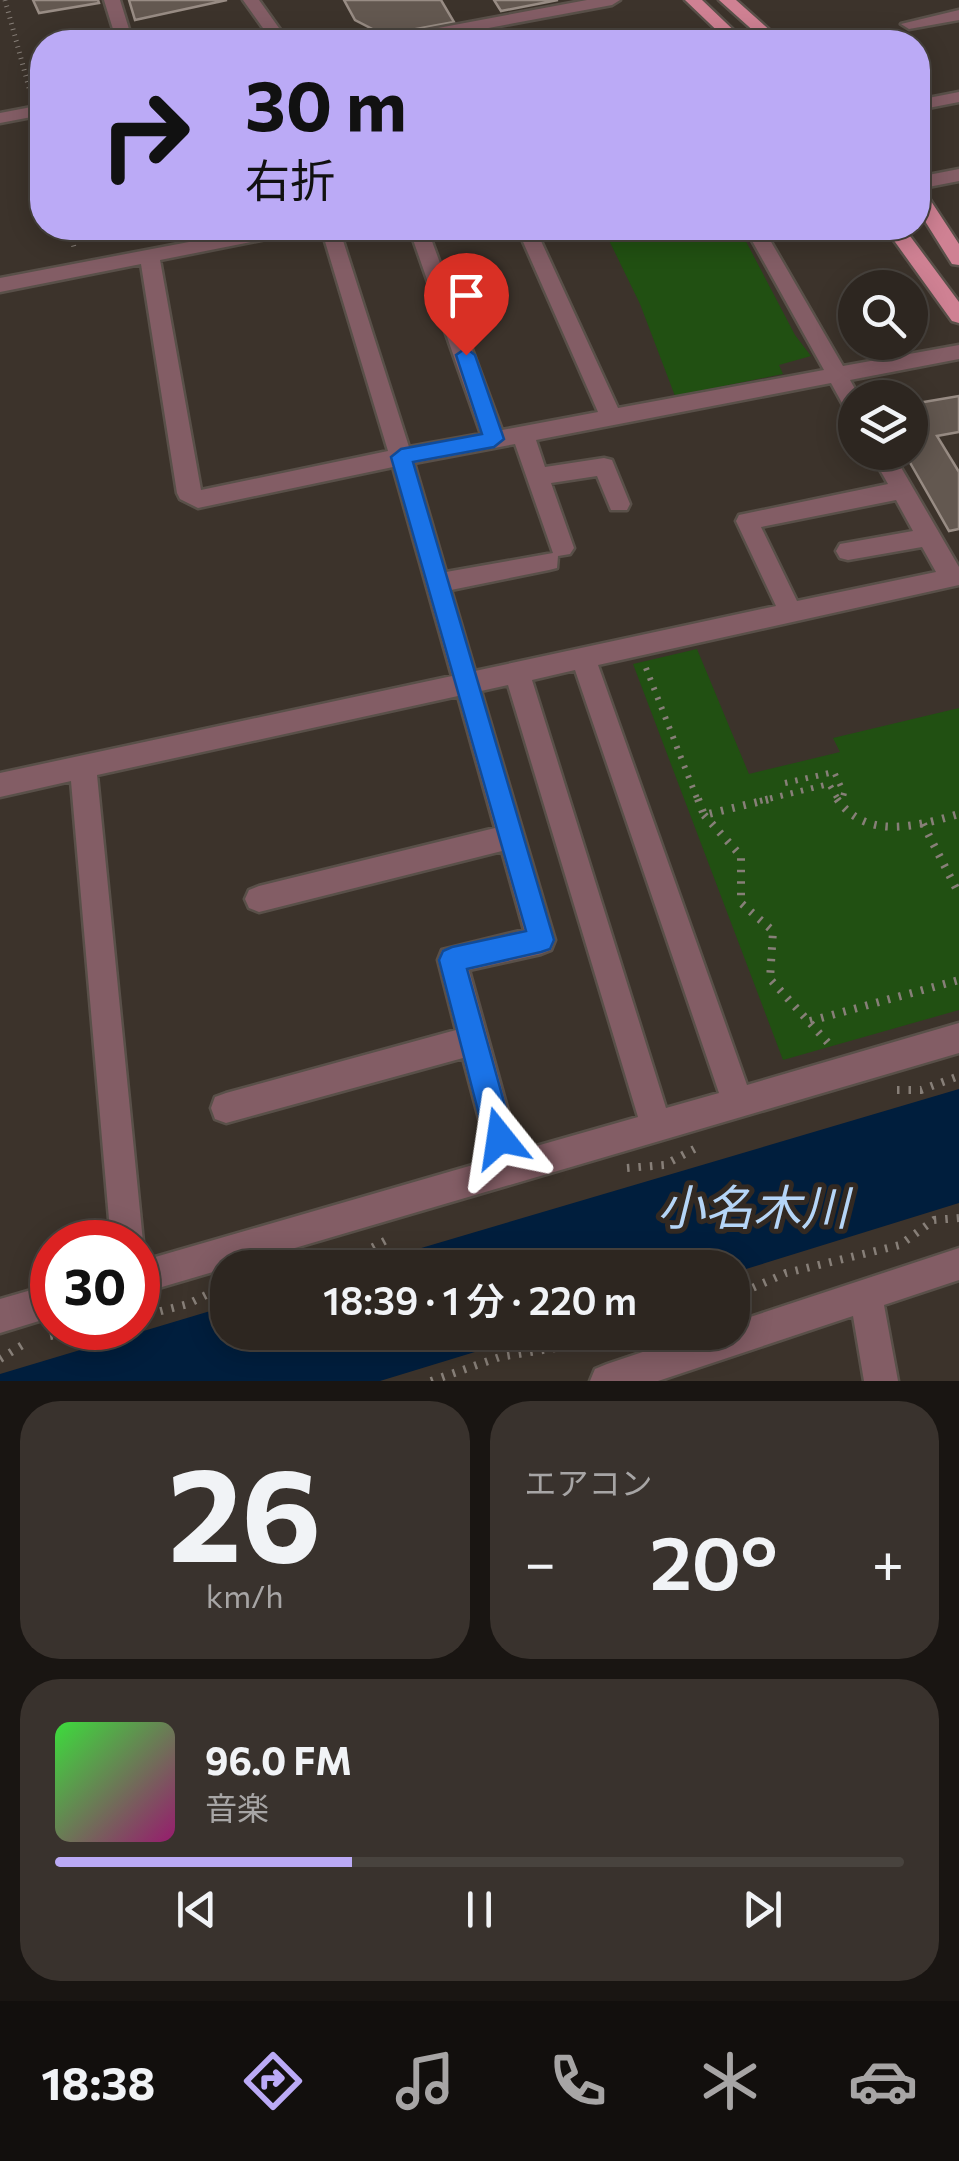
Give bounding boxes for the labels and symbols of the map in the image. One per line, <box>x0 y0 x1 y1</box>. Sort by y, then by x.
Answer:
pin <box>424 253 509 356</box>
position arrow <box>448 1086 552 1190</box>
water label: 小名木川 <box>657 1176 854 1235</box>
speed limit sign: 30 <box>30 1220 160 1350</box>

